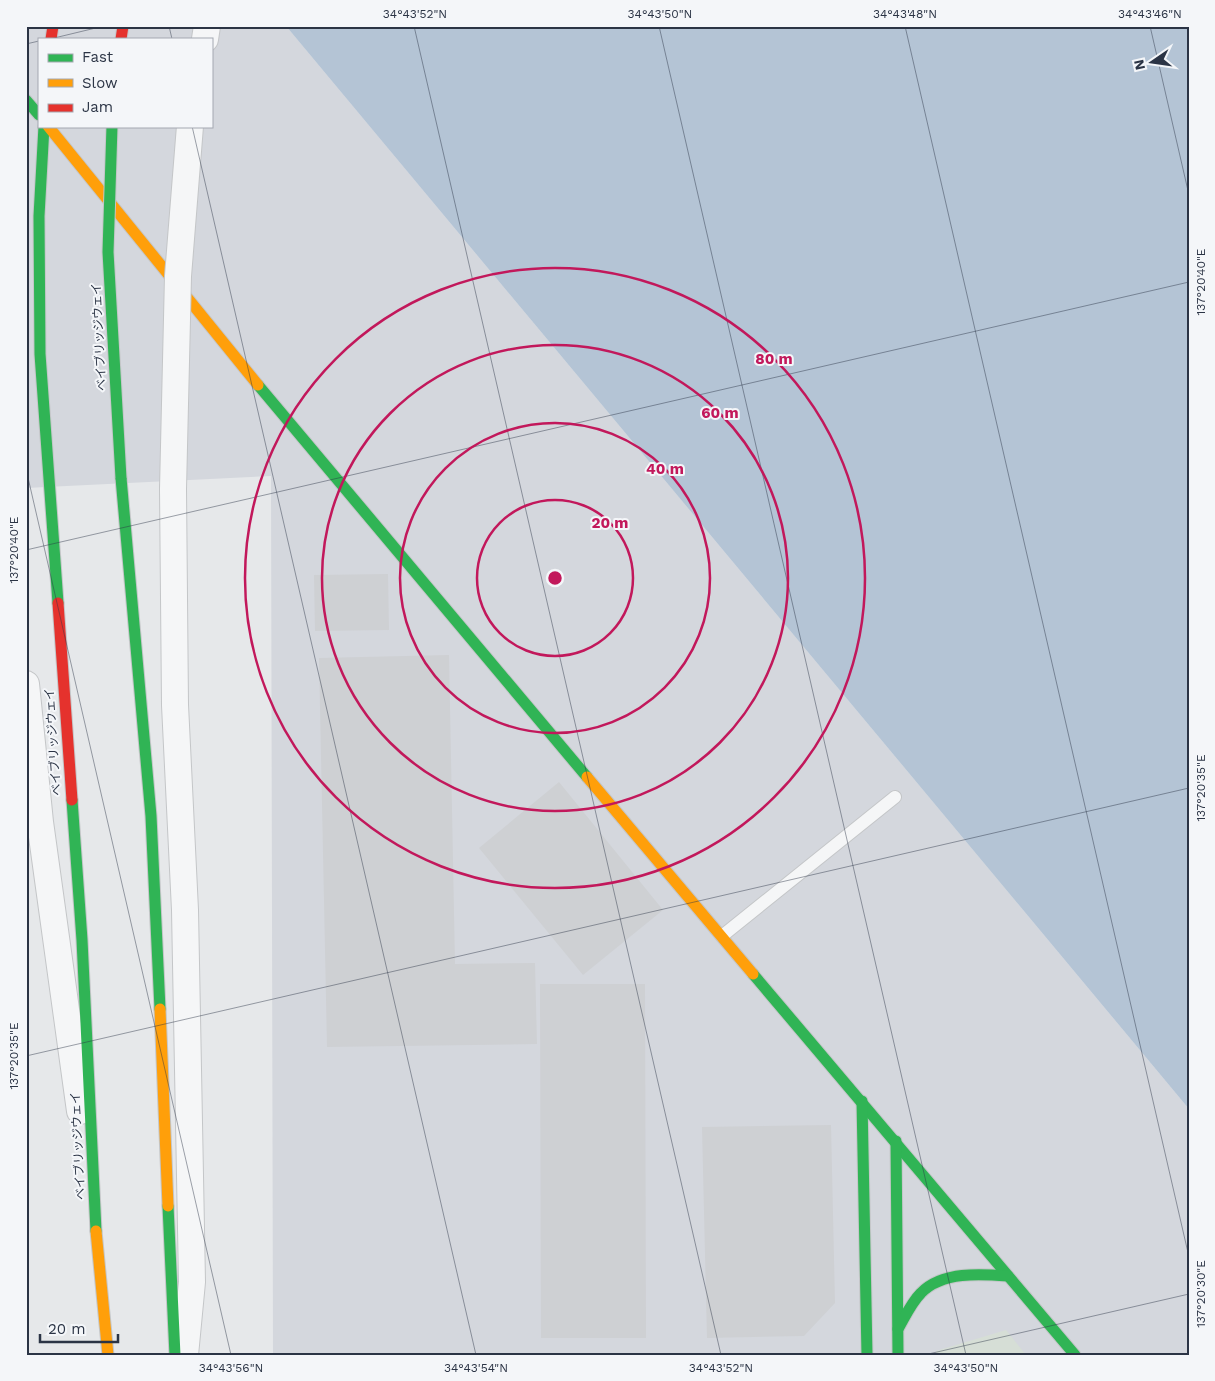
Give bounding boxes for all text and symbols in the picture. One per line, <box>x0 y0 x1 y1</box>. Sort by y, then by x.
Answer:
text: 34°43'52"N <box>383 7 447 21</box>
text: 34°43'50"N <box>628 7 692 21</box>
text: 34°43'48"N <box>873 7 937 21</box>
text: 34°43'46"N <box>1118 7 1182 21</box>
legend <box>38 38 212 128</box>
north arrow <box>1128 38 1178 88</box>
text: Fast <box>82 48 114 66</box>
text: N <box>1130 58 1148 72</box>
text: Slow <box>82 74 118 92</box>
text: Jam <box>82 98 113 116</box>
text: 137°20'40"E <box>1194 248 1208 315</box>
street label: ベイブリッジウェイ <box>89 283 109 391</box>
text: 80 m <box>755 350 793 368</box>
text: 60 m <box>701 404 739 422</box>
text: 40 m <box>646 460 684 478</box>
text: 20 m <box>591 514 629 532</box>
text: 137°20'40"E <box>7 516 21 583</box>
centre of rings <box>546 569 564 587</box>
street label: ベイブリッジウェイ <box>42 688 64 796</box>
text: 137°20'35"E <box>1194 754 1208 822</box>
text: 137°20'35"E <box>7 1022 21 1090</box>
street label: ベイブリッジウェイ <box>68 1092 88 1200</box>
text: 137°20'30"E <box>1194 1260 1208 1328</box>
scale bar <box>40 1311 118 1343</box>
text: 20 m <box>48 1320 86 1338</box>
text: 34°43'56"N <box>199 1361 263 1375</box>
text: 34°43'54"N <box>444 1361 508 1375</box>
text: 34°43'52"N <box>689 1361 753 1375</box>
text: 34°43'50"N <box>934 1361 998 1375</box>

